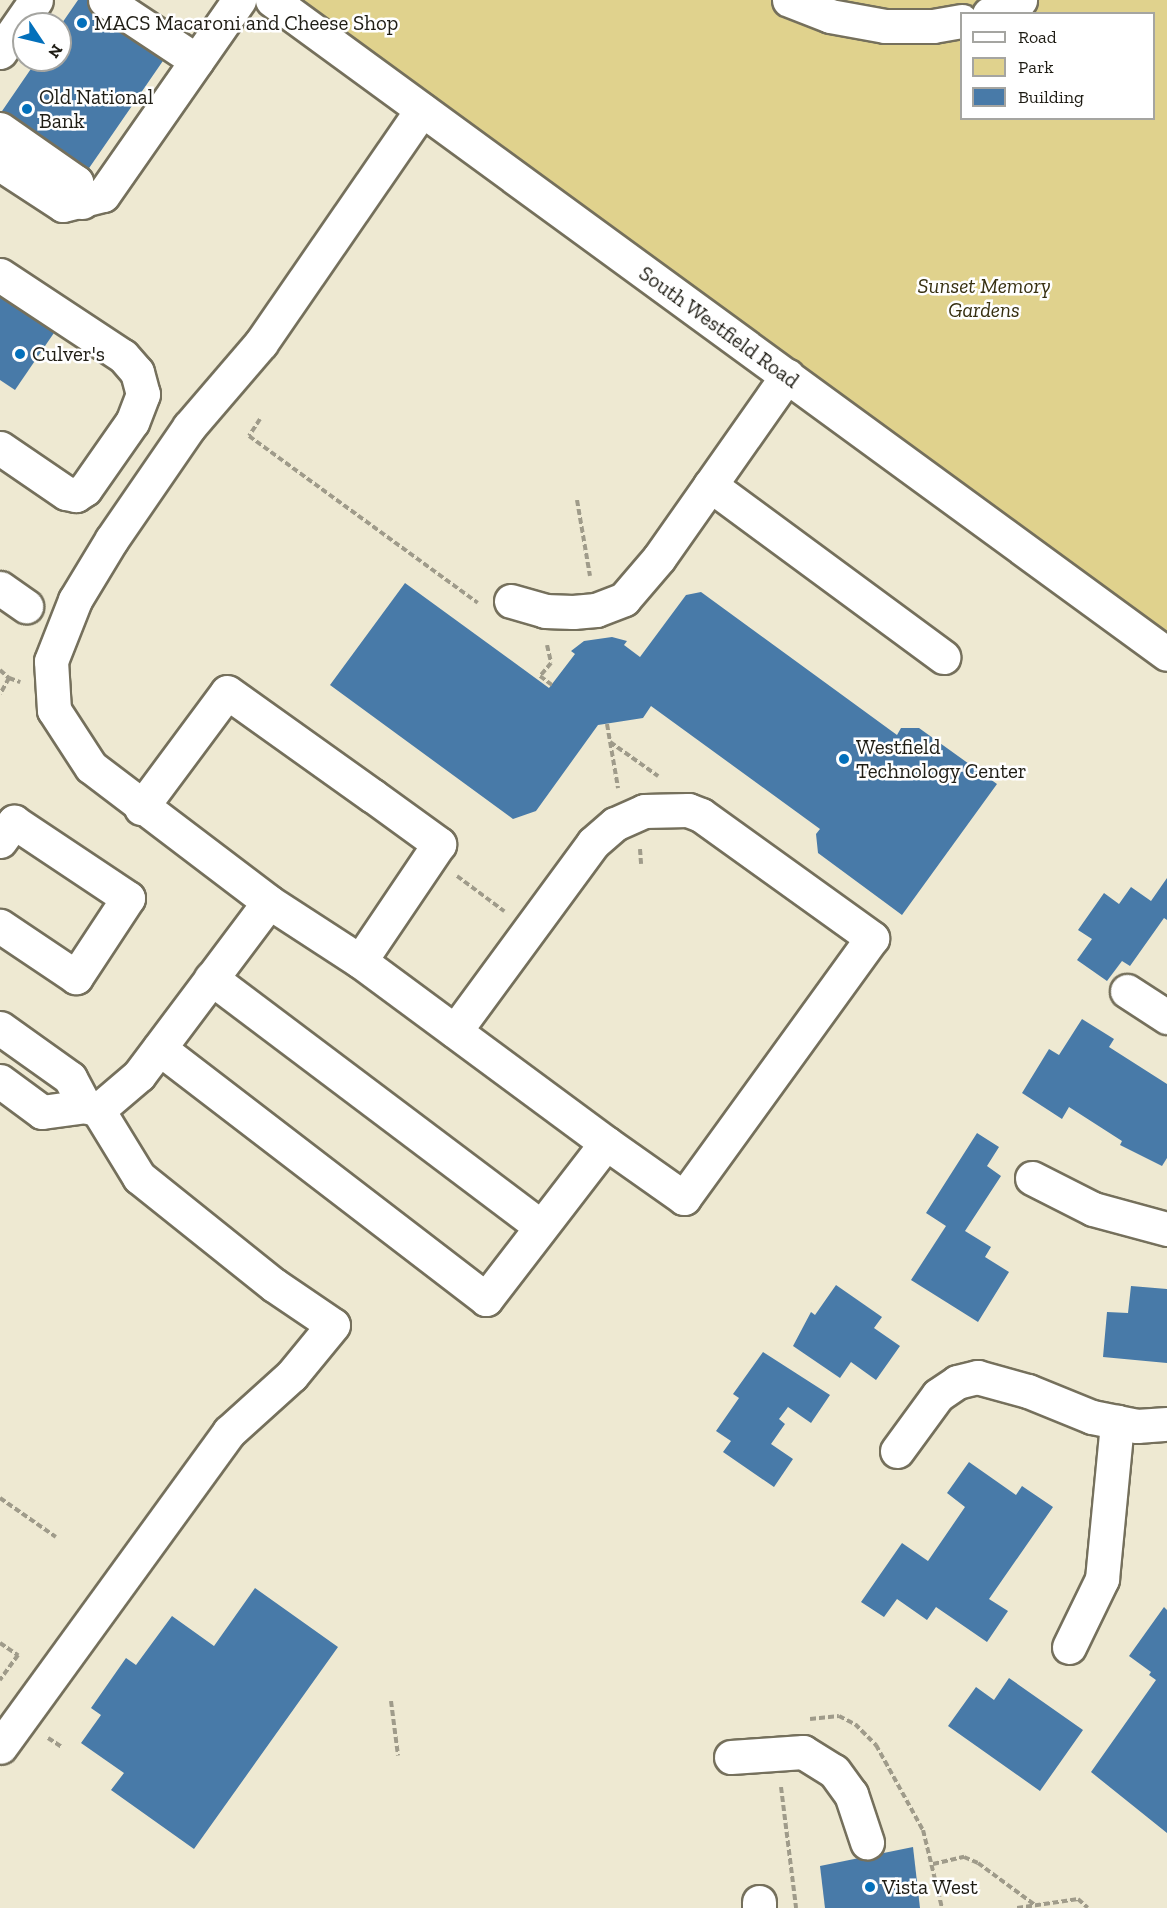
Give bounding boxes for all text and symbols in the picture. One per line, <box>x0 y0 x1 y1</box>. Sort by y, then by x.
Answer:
place label: MACS Macaroni and Cheese Shop <box>94 10 398 36</box>
north arrow <box>12 12 72 72</box>
legend <box>960 12 1155 120</box>
marker: MACS Macaroni and Cheese Shop <box>75 16 89 30</box>
text: Road <box>1018 26 1057 48</box>
text: N <box>44 41 67 62</box>
text: Park <box>1018 56 1054 78</box>
place label: Old National Bank <box>39 84 153 134</box>
text: Building <box>1018 86 1084 108</box>
marker: Old National Bank <box>20 102 34 116</box>
street label: South Westfield Road <box>634 260 804 394</box>
park label: Sunset Memory Gardens <box>917 273 1051 323</box>
place label: Culver's <box>32 341 105 367</box>
marker: Culver's <box>13 347 27 361</box>
place label: Westfield Technology Center <box>856 734 1027 784</box>
marker: Westfield Technology Center <box>837 752 851 766</box>
place label: Vista West <box>882 1874 978 1900</box>
marker: Vista West <box>863 1880 877 1894</box>

